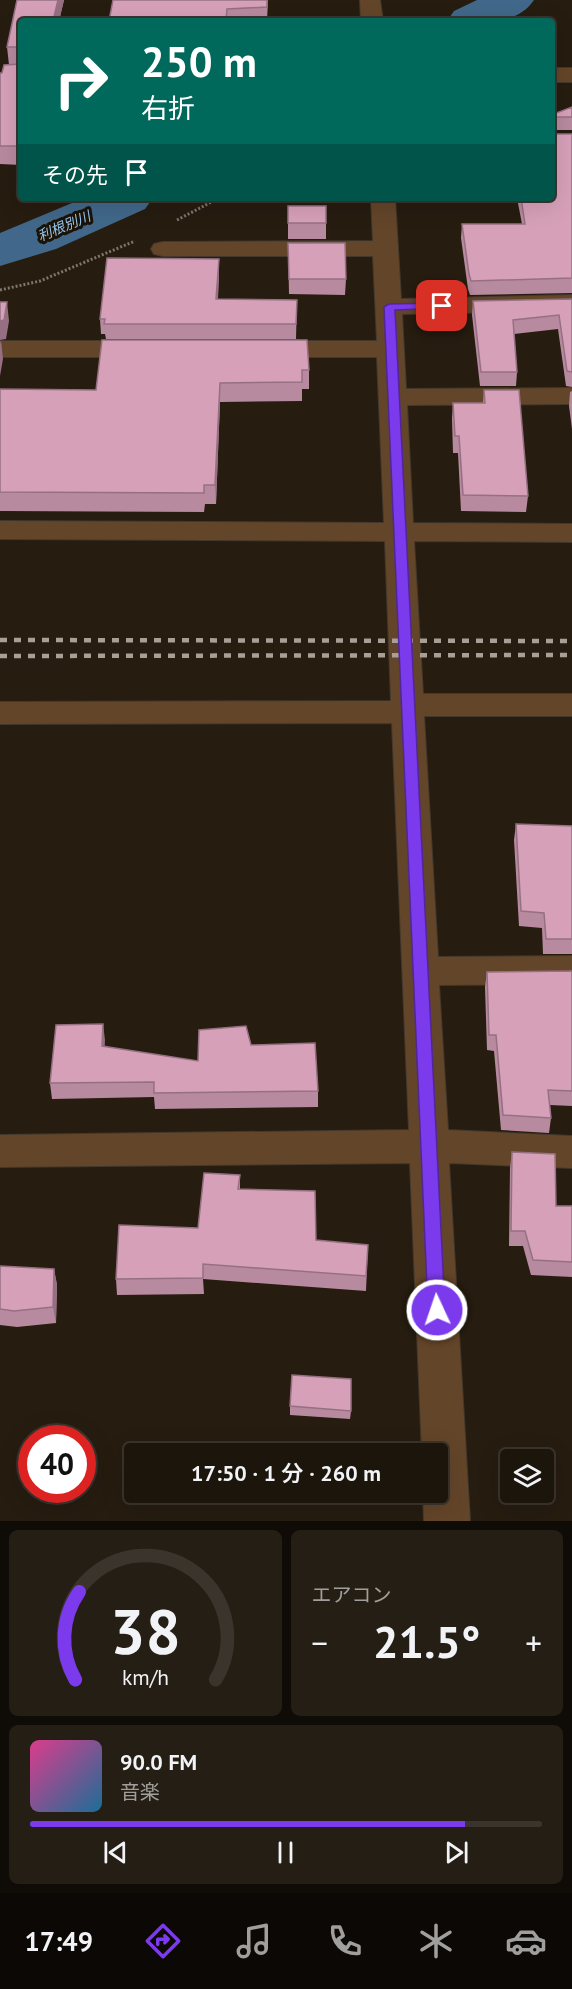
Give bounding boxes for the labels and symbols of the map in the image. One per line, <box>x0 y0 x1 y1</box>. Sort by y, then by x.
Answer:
water label: 利根別川 <box>35 206 95 245</box>
pin <box>416 280 467 331</box>
position arrow <box>405 1278 469 1342</box>
speed limit sign: 40 <box>18 1425 96 1503</box>

